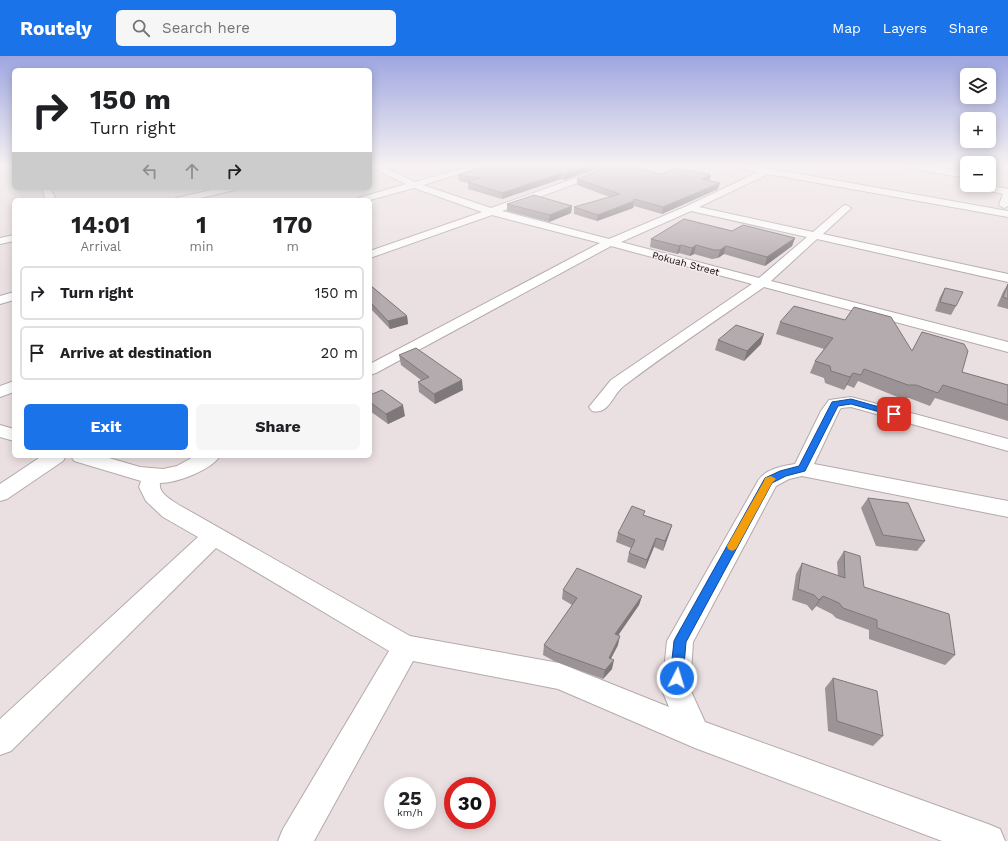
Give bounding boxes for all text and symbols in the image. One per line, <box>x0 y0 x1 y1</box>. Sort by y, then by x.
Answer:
search box <box>116 10 396 46</box>
text: Routely <box>20 17 92 40</box>
icon: search <box>130 17 152 39</box>
text: Search here <box>162 19 250 37</box>
text: Map <box>832 20 861 36</box>
text: Layers <box>883 20 927 36</box>
text: Share <box>949 20 988 36</box>
map controls <box>960 68 996 192</box>
button: layers <box>960 68 996 104</box>
text: 150 m <box>90 83 171 116</box>
icon: right <box>24 84 76 136</box>
button: + <box>960 112 996 148</box>
text: Turn right <box>90 117 176 138</box>
button: − <box>960 156 996 192</box>
icon: left <box>139 160 161 182</box>
icon: ahead <box>181 160 203 182</box>
icon: right <box>223 160 245 182</box>
text: 14:01 <box>71 211 130 239</box>
text: 1 <box>196 211 207 239</box>
text: 170 <box>273 211 313 239</box>
text: Arrival <box>81 239 121 254</box>
text: min <box>190 239 214 254</box>
text: m <box>287 239 299 254</box>
street label: Pokuah Street <box>651 249 721 278</box>
icon: right <box>26 282 48 304</box>
text: Turn right <box>60 284 133 302</box>
text: 150 m <box>315 284 358 302</box>
icon: arrive <box>26 342 48 364</box>
text: Arrive at destination <box>60 344 212 362</box>
text: 20 m <box>321 344 358 362</box>
pin <box>877 397 911 431</box>
icon: arrive <box>883 403 905 425</box>
button: Exit <box>24 404 188 450</box>
button: Share <box>196 404 360 450</box>
position arrow <box>656 657 698 699</box>
speed limit sign: 30 <box>444 777 496 829</box>
text: 25 <box>398 786 422 810</box>
text: km/h <box>397 807 423 818</box>

